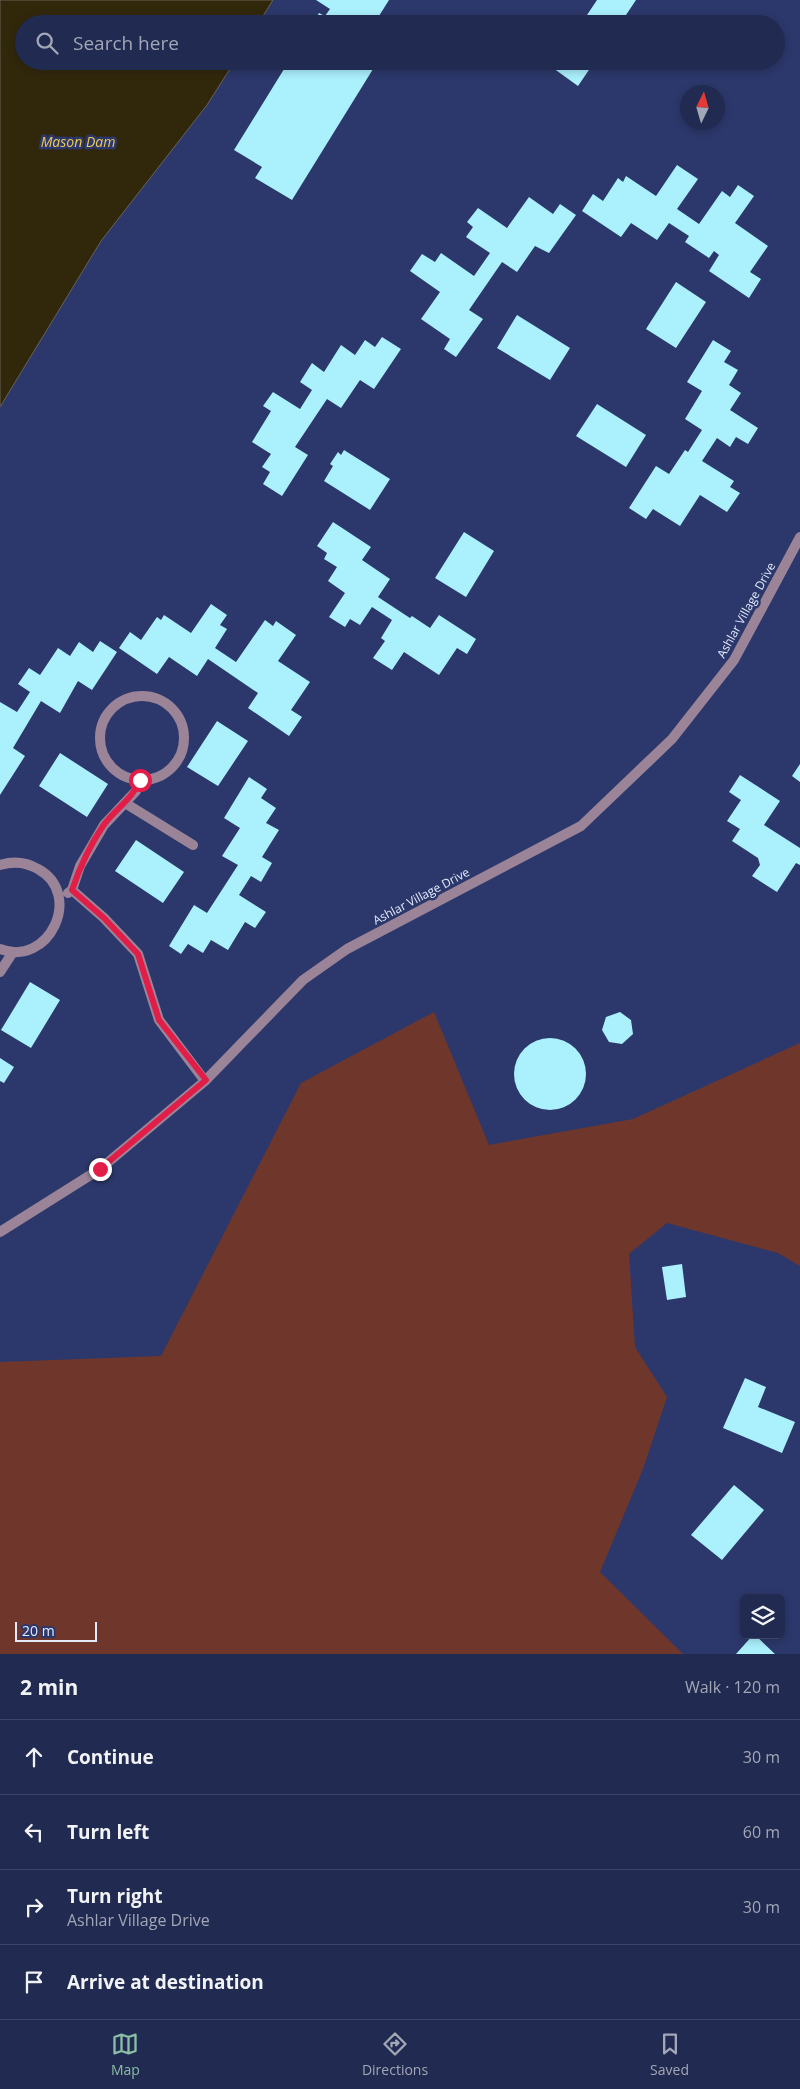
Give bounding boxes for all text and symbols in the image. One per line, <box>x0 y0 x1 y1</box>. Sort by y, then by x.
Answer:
search box <box>15 15 785 70</box>
icon: search <box>33 29 61 57</box>
text: Search here <box>73 30 179 56</box>
north arrow <box>680 85 725 130</box>
water label: Mason Dam <box>41 132 115 151</box>
street label: Ashlar Village Drive <box>713 559 780 661</box>
route start <box>129 769 152 792</box>
street label: Ashlar Village Drive <box>370 863 472 929</box>
route end <box>89 1158 112 1181</box>
map controls <box>740 1594 785 1639</box>
button: layers <box>740 1594 785 1639</box>
scale bar <box>15 1619 98 1642</box>
text: 20 m <box>22 1621 55 1640</box>
text: 2 min <box>20 1673 78 1701</box>
text: Walk · 120 m <box>685 1676 780 1698</box>
icon: ahead <box>20 1743 48 1771</box>
text: Continue <box>67 1744 154 1770</box>
text: 30 m <box>743 1746 780 1768</box>
icon: left <box>20 1818 48 1846</box>
text: Turn left <box>67 1819 149 1845</box>
text: 60 m <box>743 1821 780 1843</box>
text: Turn right <box>67 1883 162 1909</box>
icon: right <box>20 1893 48 1921</box>
text: 30 m <box>743 1896 780 1918</box>
text: Ashlar Village Drive <box>67 1909 210 1931</box>
icon: arrive <box>20 1968 48 1996</box>
text: Arrive at destination <box>67 1969 264 1995</box>
tab: Map <box>111 2030 140 2079</box>
tab: Directions <box>362 2030 428 2079</box>
tab: Saved <box>650 2030 689 2079</box>

